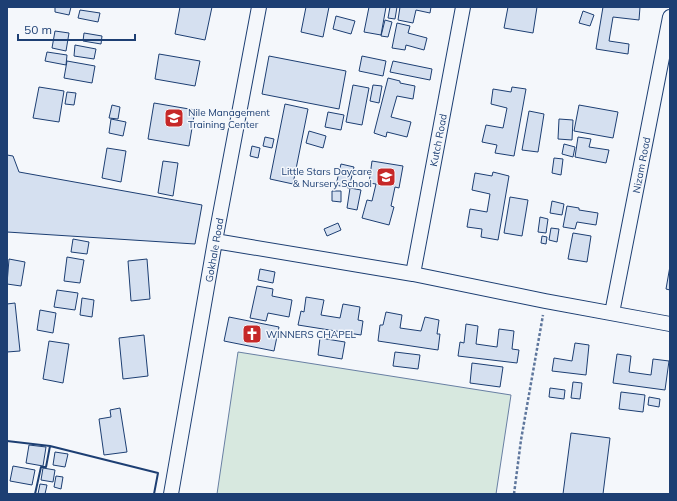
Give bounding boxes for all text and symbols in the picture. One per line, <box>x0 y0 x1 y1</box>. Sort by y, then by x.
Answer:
scale bar <box>18 16 135 42</box>
text: 50 m <box>24 22 52 37</box>
place label: Nile Management Training Center <box>188 106 270 131</box>
school or university icon: Nile Management Training Center <box>163 107 185 129</box>
street label: Kutch Road <box>427 113 450 168</box>
street label: Nizam Road <box>630 136 653 194</box>
place label: Little Stars Daycare & Nursery School <box>281 165 372 190</box>
school or university icon: Little Stars Daycare & Nursery School <box>375 166 397 188</box>
street label: Gokhale Road <box>202 217 227 283</box>
church icon: WINNERS CHAPEL <box>241 323 263 345</box>
place label: WINNERS CHAPEL <box>266 328 357 341</box>

